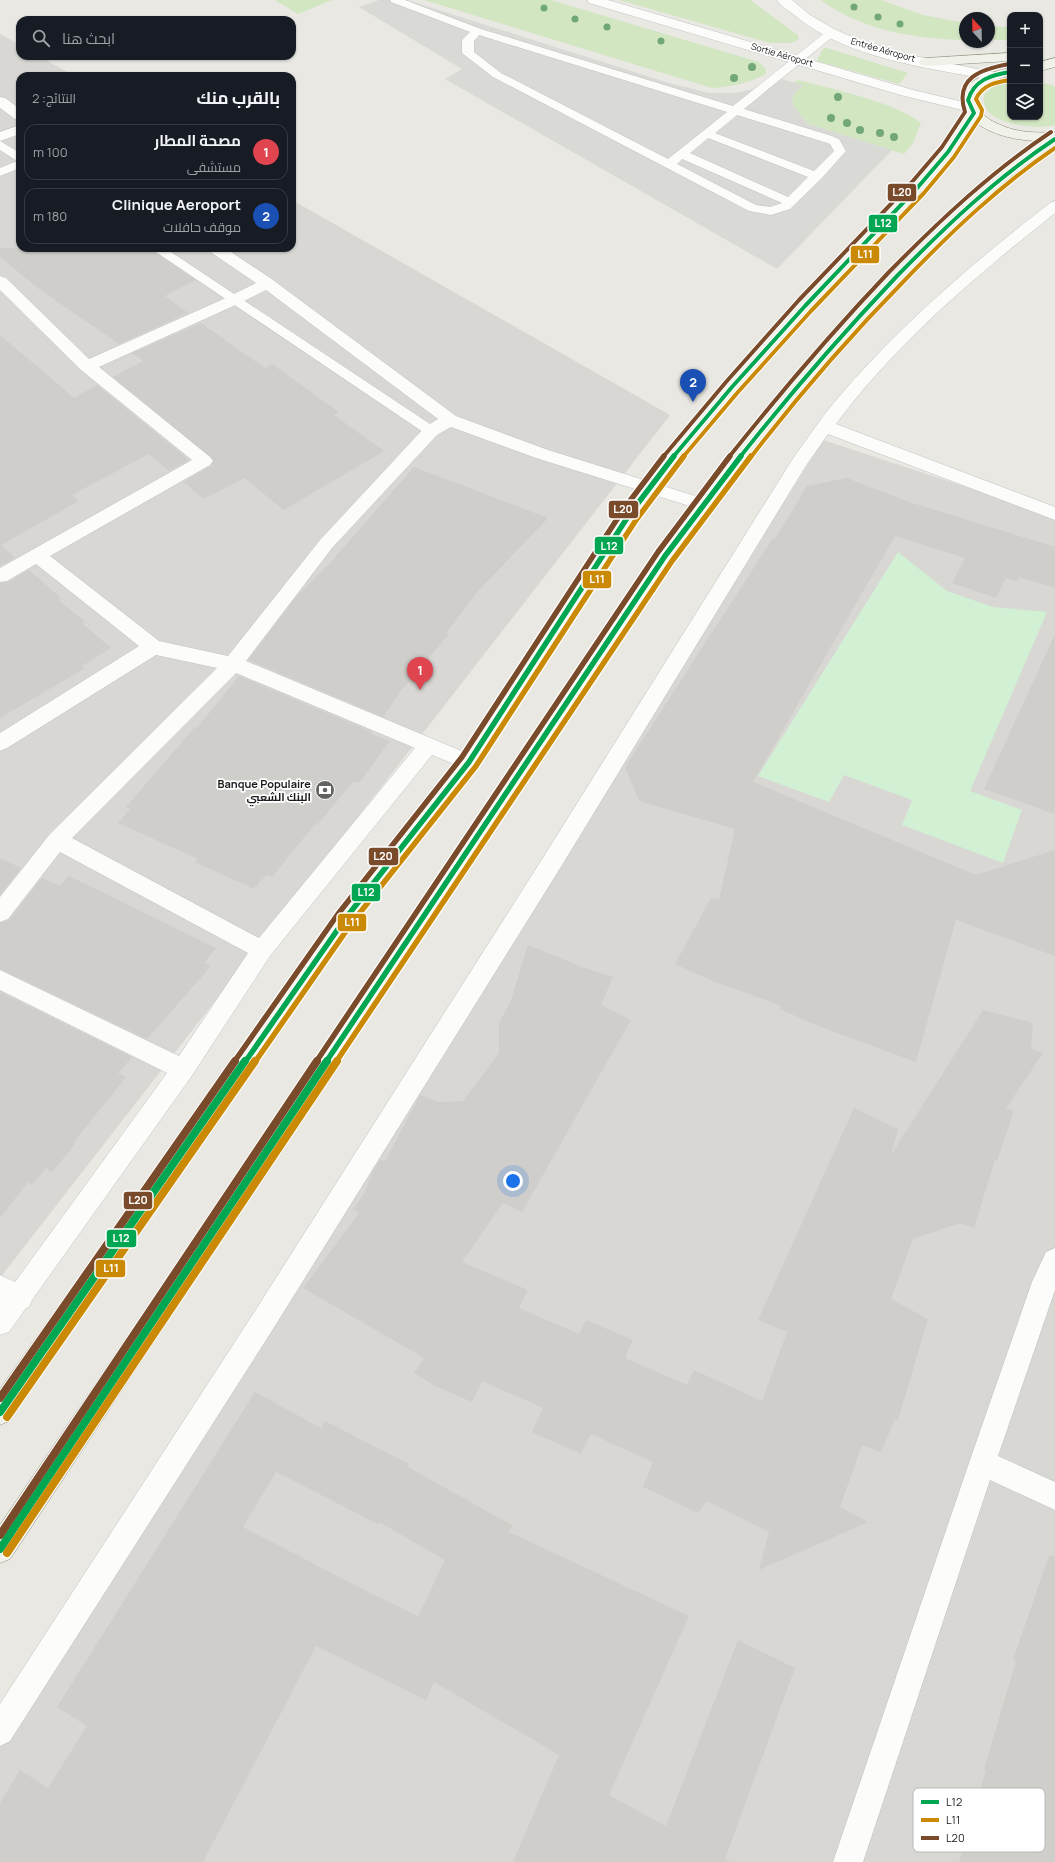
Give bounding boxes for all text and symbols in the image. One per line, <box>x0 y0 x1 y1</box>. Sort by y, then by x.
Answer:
north arrow <box>959 12 995 48</box>
map controls <box>1007 12 1043 120</box>
button: + <box>1007 12 1043 48</box>
search box <box>16 16 296 60</box>
icon: search <box>30 27 52 49</box>
text: ابحث هنا <box>62 28 115 49</box>
street label: Entrée Aéroport <box>849 34 917 65</box>
street label: Sortie Aéroport <box>750 39 815 70</box>
button: − <box>1007 48 1043 84</box>
button: layers <box>1007 84 1043 120</box>
text: بالقرب منك <box>196 86 280 109</box>
text: النتائج: 2 <box>32 89 76 107</box>
text: مصحة المطار <box>154 130 241 151</box>
text: 100 m <box>33 143 68 161</box>
text: 1 <box>263 143 269 161</box>
text: مستشفى <box>187 158 241 176</box>
line badge: L20 <box>887 183 917 202</box>
text: L20 <box>892 184 912 199</box>
text: Clinique Aeroport <box>112 194 241 215</box>
text: 180 m <box>33 207 67 225</box>
text: 2 <box>262 207 270 225</box>
line badge: L12 <box>868 214 898 233</box>
text: L12 <box>874 215 892 230</box>
text: موقف حافلات <box>163 218 241 236</box>
line badge: L11 <box>850 245 880 264</box>
text: L11 <box>857 246 873 261</box>
pin: 2 <box>680 369 706 402</box>
line badge: L20 <box>608 500 639 519</box>
text: L20 <box>613 501 633 516</box>
line badge: L12 <box>594 536 624 555</box>
text: L12 <box>600 538 618 553</box>
line badge: L11 <box>582 570 612 589</box>
text: L11 <box>589 571 605 586</box>
pin: 1 <box>407 657 433 690</box>
place label: Banque Populaire البنك الشعبي <box>218 776 311 807</box>
bank icon: Banque Populaire البنك الشعبي <box>314 779 336 801</box>
line badge: L20 <box>368 847 399 866</box>
text: L20 <box>373 848 393 863</box>
line badge: L12 <box>351 883 381 902</box>
text: L12 <box>357 884 375 899</box>
line badge: L11 <box>337 913 367 932</box>
text: L11 <box>344 914 360 929</box>
your location <box>503 1171 523 1191</box>
line badge: L20 <box>123 1191 153 1210</box>
text: L20 <box>128 1192 148 1207</box>
line badge: L12 <box>106 1229 137 1248</box>
text: L12 <box>112 1230 130 1245</box>
line badge: L11 <box>95 1259 126 1278</box>
text: L11 <box>103 1260 119 1275</box>
legend <box>913 1788 1045 1852</box>
text: L12 <box>946 1794 962 1809</box>
text: L11 <box>946 1812 960 1827</box>
text: L20 <box>946 1830 965 1845</box>

